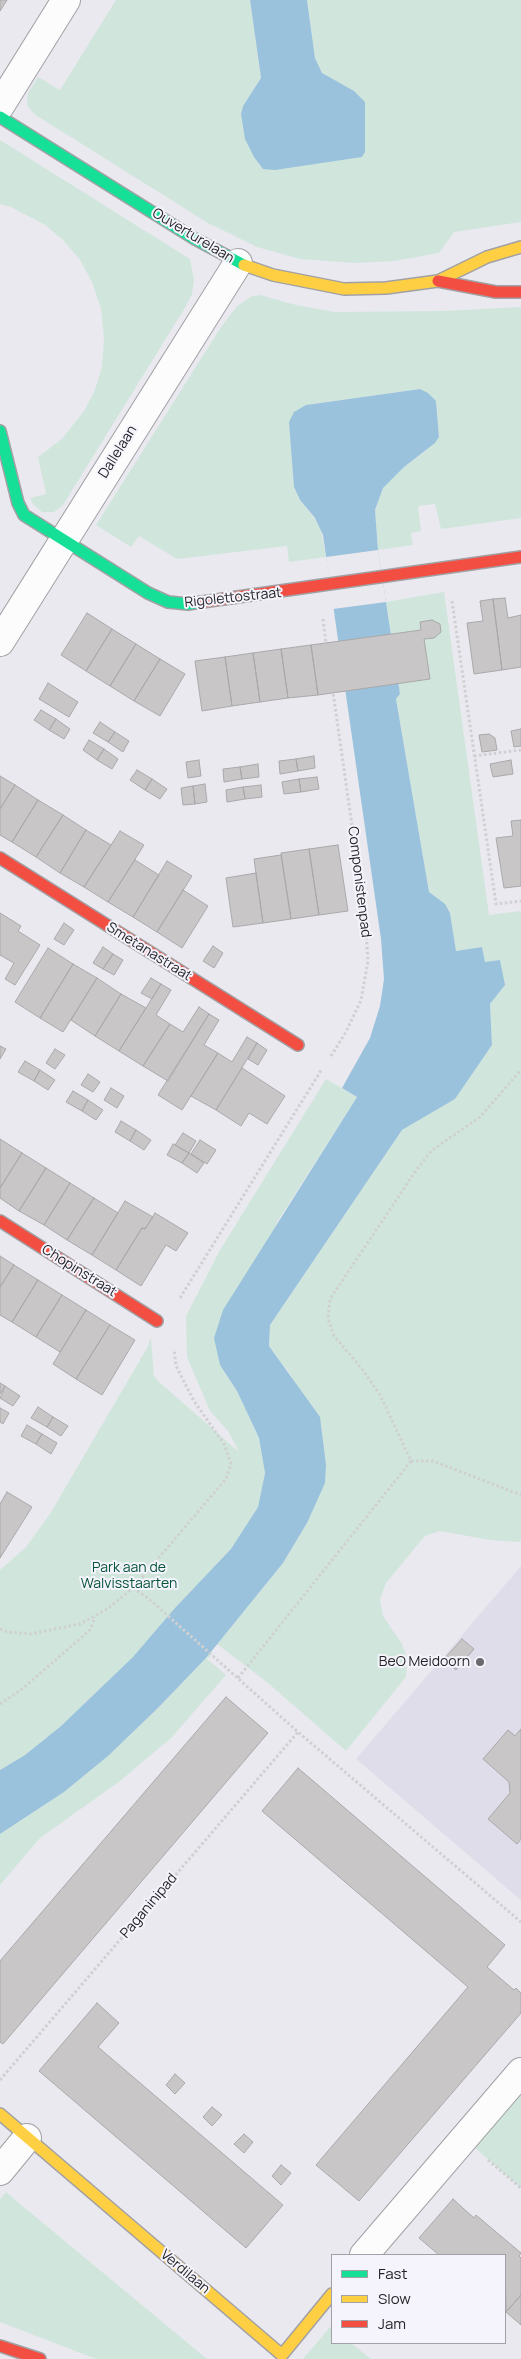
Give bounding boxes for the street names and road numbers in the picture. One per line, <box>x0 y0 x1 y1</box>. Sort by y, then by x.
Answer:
street label: Ouverturelaan <box>149 205 237 267</box>
street label: Dallelaan <box>95 423 141 481</box>
street label: Rigolettostraat <box>184 585 282 611</box>
street label: Componistenpad <box>344 826 374 938</box>
street label: Smetanastraat <box>103 919 195 985</box>
street label: Chopinstraat <box>38 1241 120 1301</box>
street label: Paganinipad <box>117 1870 181 1942</box>
street label: Verdilaan <box>157 2246 213 2298</box>

